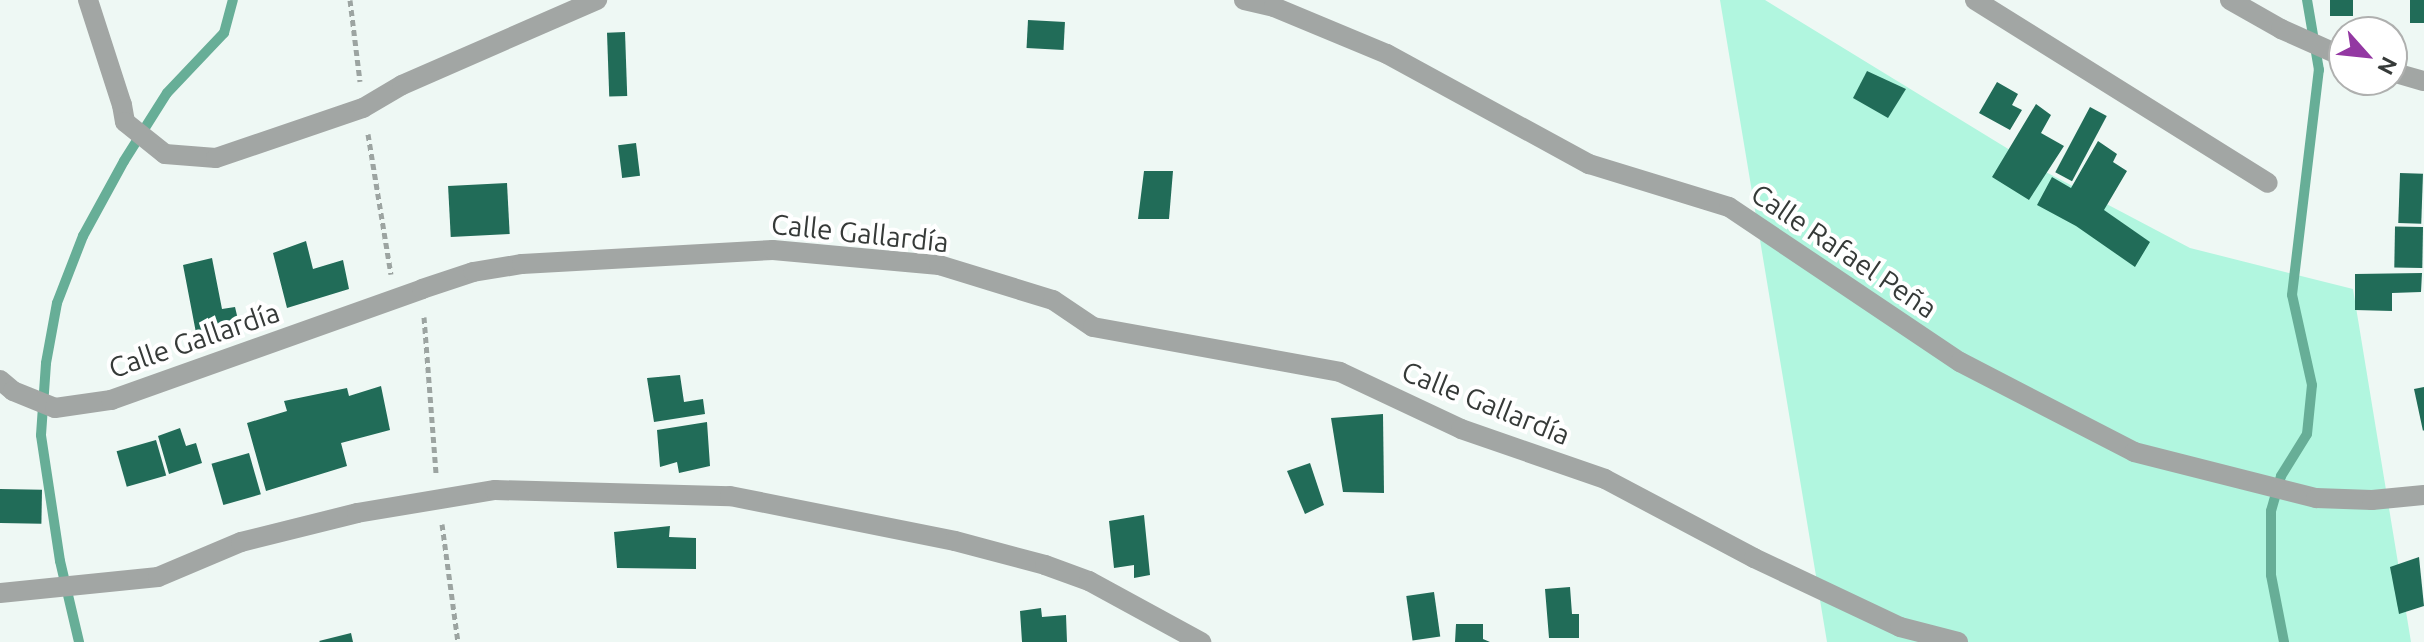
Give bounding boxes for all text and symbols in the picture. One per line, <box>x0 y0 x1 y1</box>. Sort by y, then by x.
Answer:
north arrow <box>2328 16 2408 96</box>
text: N <box>2373 53 2403 79</box>
street label: Calle Rafael Peña <box>1745 177 1943 325</box>
street label: Calle Gallardía <box>770 207 950 259</box>
street label: Calle Gallardía <box>104 295 284 385</box>
street label: Calle Gallardía <box>1397 354 1575 452</box>

